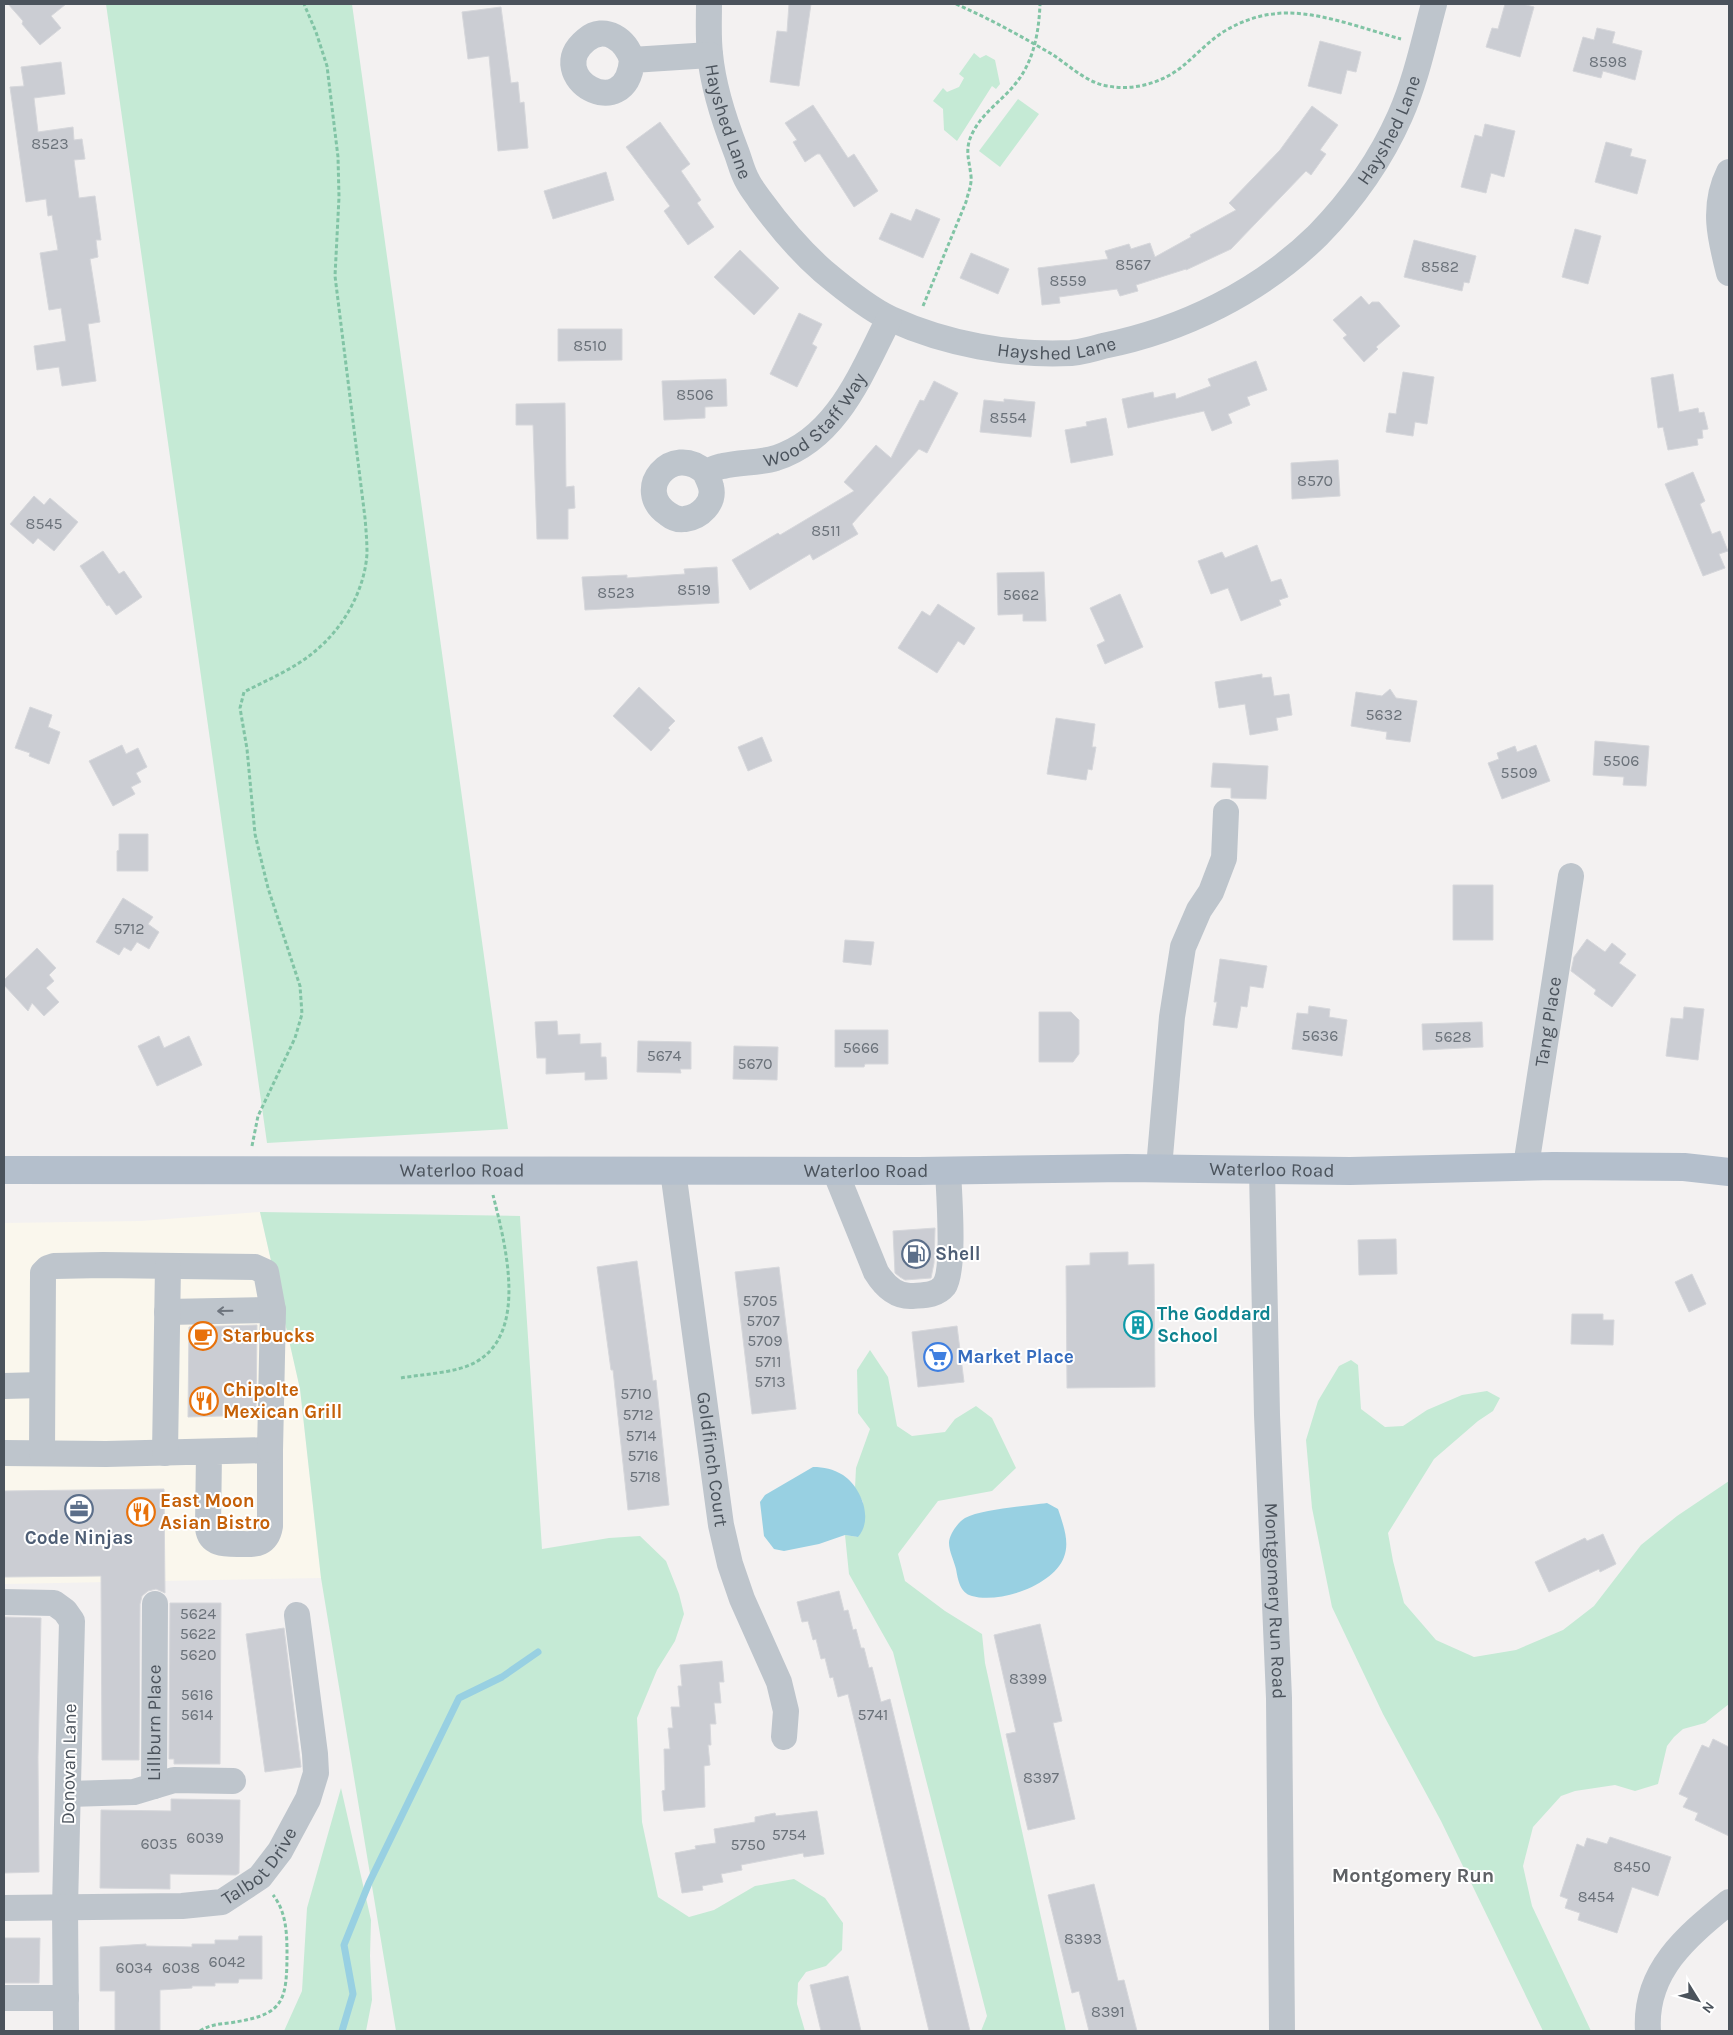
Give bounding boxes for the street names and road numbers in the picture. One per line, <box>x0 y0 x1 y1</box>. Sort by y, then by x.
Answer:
street label: Hayshed Lane <box>700 62 756 183</box>
street label: Hayshed Lane <box>1352 73 1425 189</box>
street label: Hayshed Lane <box>996 333 1118 364</box>
street label: Wood Staff Way <box>761 369 871 472</box>
street label: Tang Place <box>1531 975 1566 1068</box>
street label: Waterloo Road <box>1209 1158 1335 1182</box>
street label: Waterloo Road <box>399 1159 525 1182</box>
street label: Waterloo Road <box>803 1160 929 1182</box>
street label: Goldfinch Court <box>692 1390 732 1528</box>
street label: Montgomery Run Road <box>1260 1502 1290 1700</box>
street label: Lillburn Place <box>143 1664 166 1781</box>
street label: Donovan Lane <box>57 1703 81 1825</box>
street label: Talbot Drive <box>218 1824 302 1910</box>

